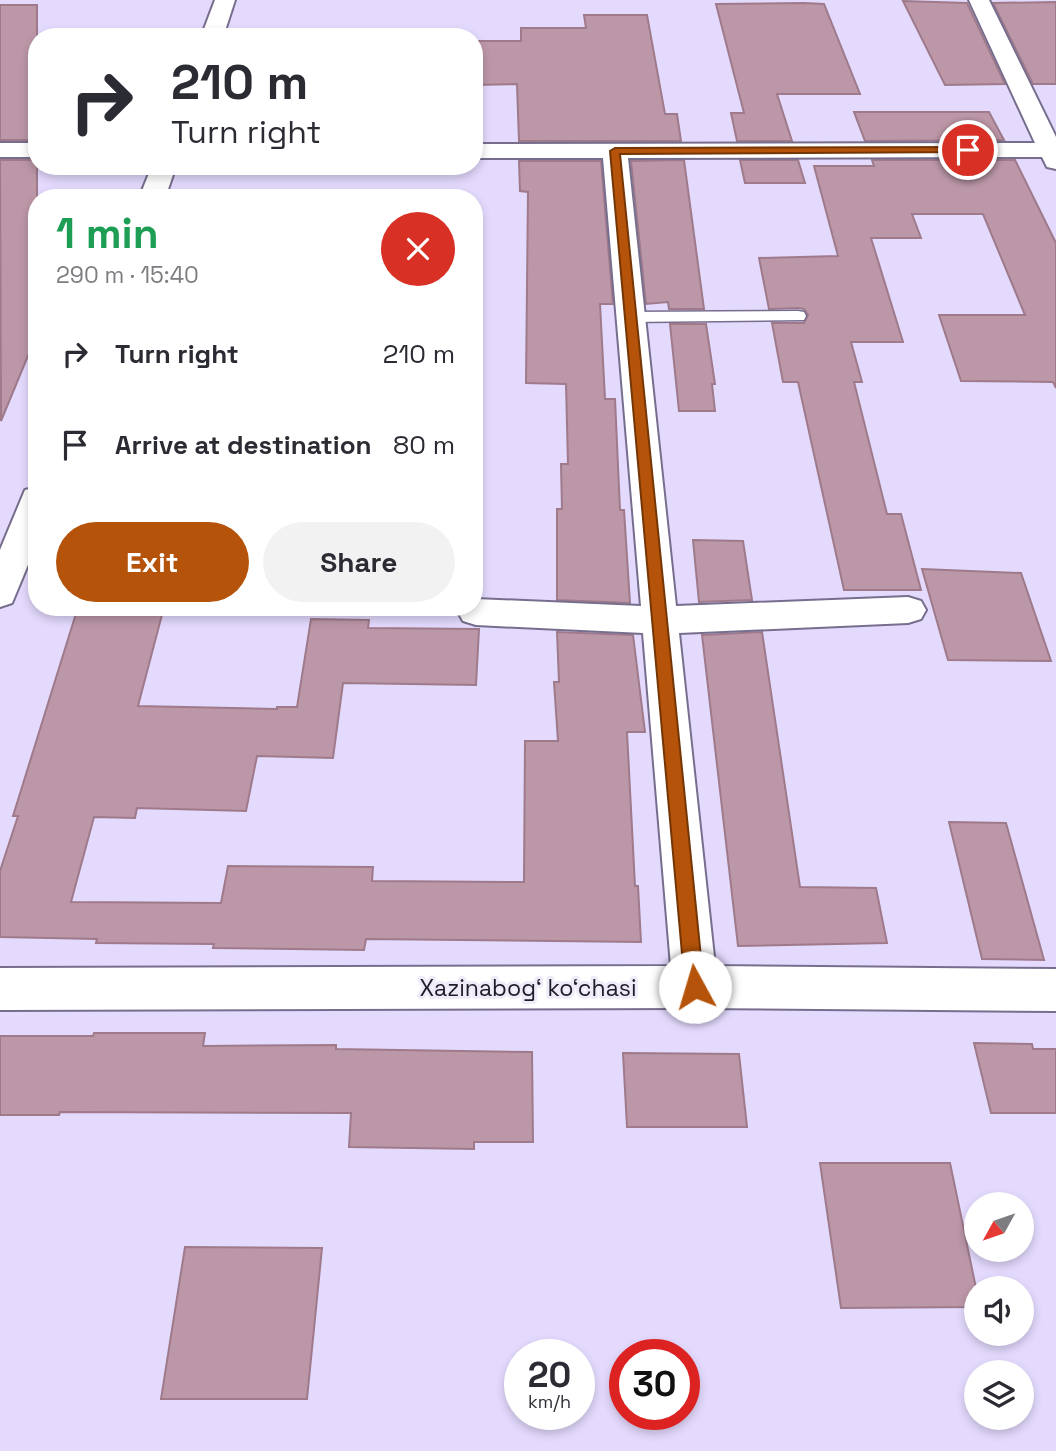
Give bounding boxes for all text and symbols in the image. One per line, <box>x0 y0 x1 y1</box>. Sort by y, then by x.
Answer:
text: 210 m <box>171 51 308 113</box>
icon: right <box>56 56 147 147</box>
text: Turn right <box>171 112 321 152</box>
pin <box>938 120 998 180</box>
icon: arrive <box>949 131 987 169</box>
text: 1 min <box>56 207 159 260</box>
button: close <box>381 212 455 286</box>
text: 290 m · 15:40 <box>56 260 199 290</box>
icon: right <box>56 335 94 373</box>
text: Turn right <box>115 337 239 371</box>
text: 210 m <box>383 337 455 371</box>
icon: arrive <box>56 426 94 464</box>
text: Arrive at destination <box>115 428 372 462</box>
text: 80 m <box>393 428 455 462</box>
button: Exit <box>56 522 249 602</box>
button: Share <box>263 522 455 602</box>
position arrow <box>658 950 732 1024</box>
street label: Xazinabog‘ ko‘chasi <box>419 973 637 1003</box>
north arrow <box>964 1192 1034 1262</box>
map controls <box>964 1192 1034 1430</box>
button: sound <box>964 1276 1034 1346</box>
speed limit sign: 30 <box>609 1339 700 1430</box>
text: 20 <box>528 1353 571 1397</box>
button: layers <box>964 1360 1034 1430</box>
text: km/h <box>528 1390 571 1413</box>

